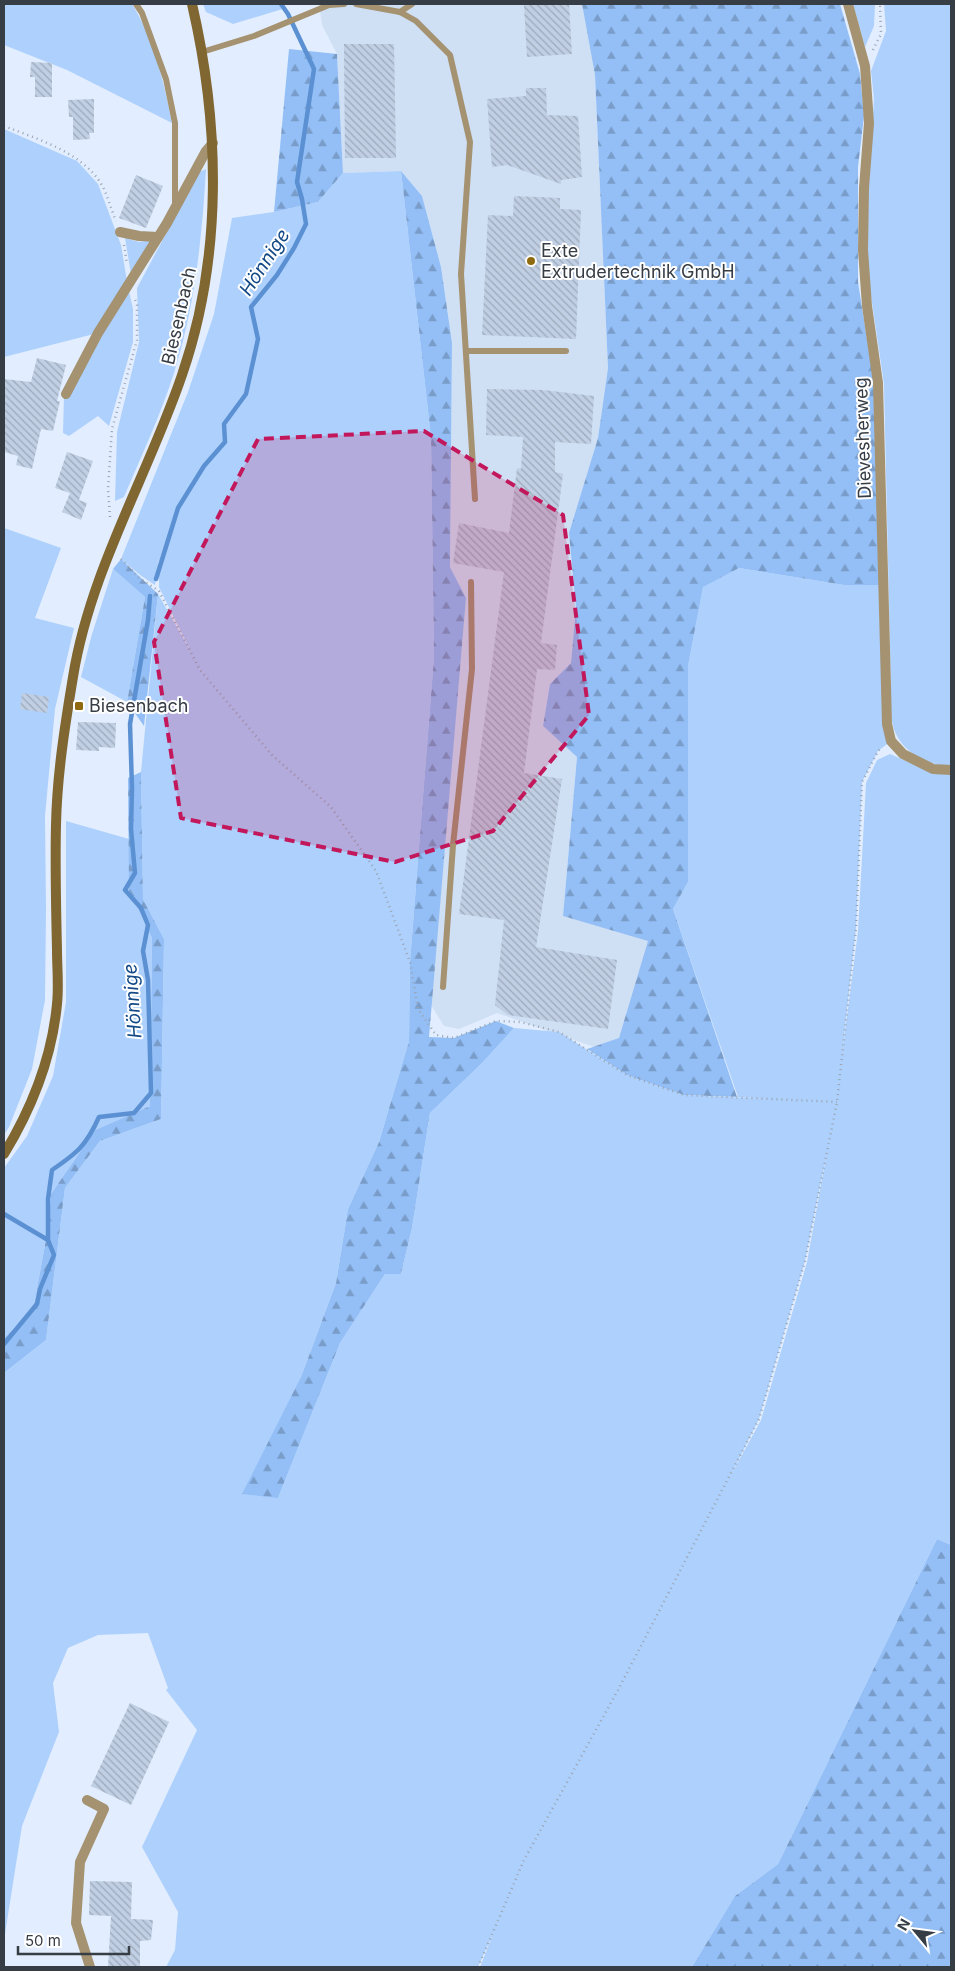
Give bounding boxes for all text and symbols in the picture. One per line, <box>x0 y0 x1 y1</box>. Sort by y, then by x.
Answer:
water label: Hönnige <box>234 224 295 300</box>
place label: Exte Extrudertechnik GmbH <box>541 240 735 282</box>
marker: Exte Extrudertechnik GmbH <box>525 255 537 267</box>
street label: Biesenbach <box>157 265 200 367</box>
street label: Dievesherweg <box>850 377 875 499</box>
place label: Biesenbach <box>89 695 189 716</box>
marker: Biesenbach <box>73 700 85 712</box>
water label: Hönnige <box>118 963 147 1039</box>
north arrow <box>890 1906 940 1956</box>
text: N <box>893 1916 913 1933</box>
scale bar <box>18 1924 129 1956</box>
text: 50 m <box>25 1931 61 1950</box>

